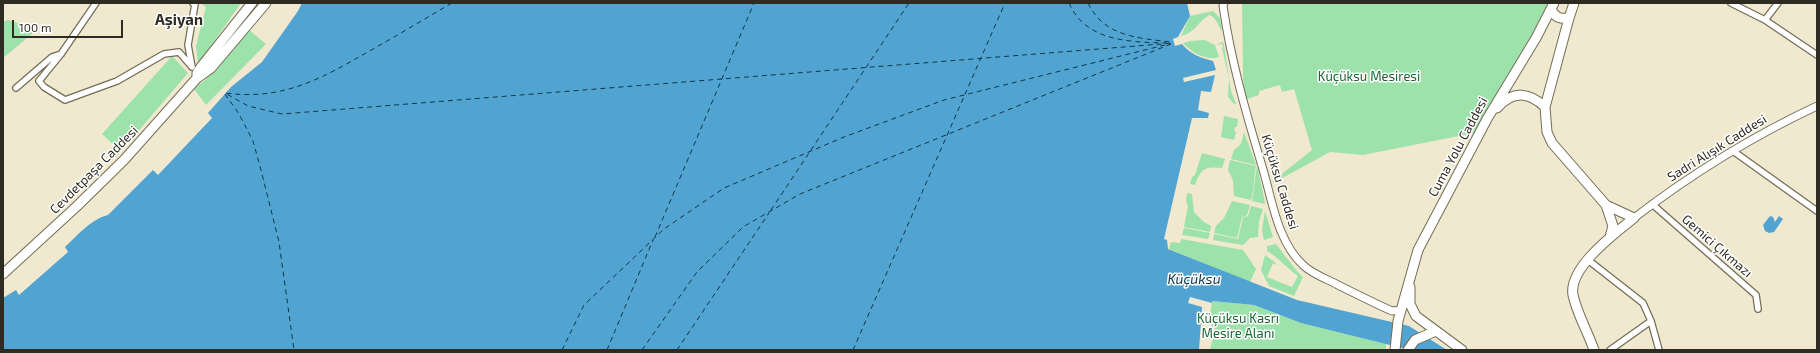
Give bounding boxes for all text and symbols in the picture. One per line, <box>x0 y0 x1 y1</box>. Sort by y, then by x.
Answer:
district label: Aşiyan <box>155 11 203 29</box>
scale bar <box>14 12 125 38</box>
text: 100 m <box>19 20 51 34</box>
park label: Küçüksu Mesiresi <box>1318 69 1420 85</box>
street label: Cuma Yolu Caddesi <box>1425 95 1491 199</box>
street label: Sadri Alışık Caddesi <box>1665 111 1769 185</box>
street label: Cevdetpaşa Caddesi <box>47 123 141 217</box>
street label: Küçüksu Caddesi <box>1258 133 1302 231</box>
street label: Gemici Çıkmazı <box>1679 211 1755 281</box>
water label: Küçüksu <box>1167 271 1221 287</box>
park label: Küçüksu Kasrı Mesire Alanı <box>1197 311 1279 342</box>

